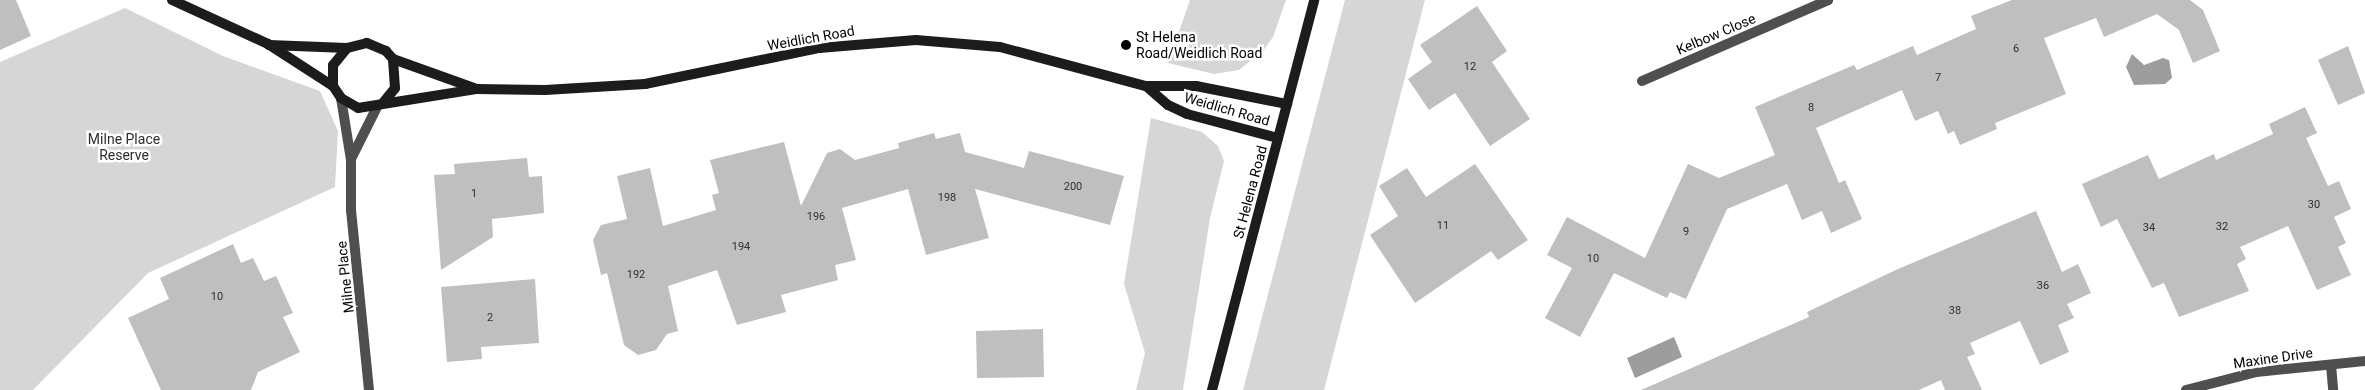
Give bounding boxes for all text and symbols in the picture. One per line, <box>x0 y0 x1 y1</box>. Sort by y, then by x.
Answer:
street label: Kelbow Close <box>1674 10 1758 58</box>
street label: Weidlich Road <box>766 22 856 54</box>
place label: St Helena Road/Weidlich Road <box>1136 29 1262 62</box>
marker: St Helena Road/Weidlich Road <box>1120 39 1132 51</box>
house number: 6 <box>2013 42 2019 56</box>
house number: 12 <box>1464 60 1476 74</box>
house number: 7 <box>1935 71 1941 85</box>
street label: Weidlich Road <box>1182 89 1272 129</box>
house number: 8 <box>1808 101 1814 115</box>
park label: Milne Place Reserve <box>88 131 160 164</box>
street label: St Helena Road <box>1230 144 1270 240</box>
house number: 200 <box>1064 180 1082 194</box>
house number: 1 <box>471 187 477 201</box>
house number: 198 <box>938 191 956 205</box>
house number: 30 <box>2308 198 2320 212</box>
house number: 196 <box>807 210 825 224</box>
house number: 11 <box>1437 219 1449 233</box>
house number: 32 <box>2216 220 2228 234</box>
house number: 34 <box>2143 221 2155 235</box>
house number: 9 <box>1683 225 1689 239</box>
street label: Milne Place <box>333 240 357 314</box>
house number: 194 <box>732 240 750 254</box>
house number: 10 <box>1587 252 1599 266</box>
house number: 192 <box>627 268 645 282</box>
house number: 36 <box>2037 279 2049 293</box>
house number: 10 <box>211 290 223 304</box>
house number: 38 <box>1949 304 1961 318</box>
house number: 2 <box>487 311 493 325</box>
street label: Maxine Drive <box>2232 344 2314 372</box>

